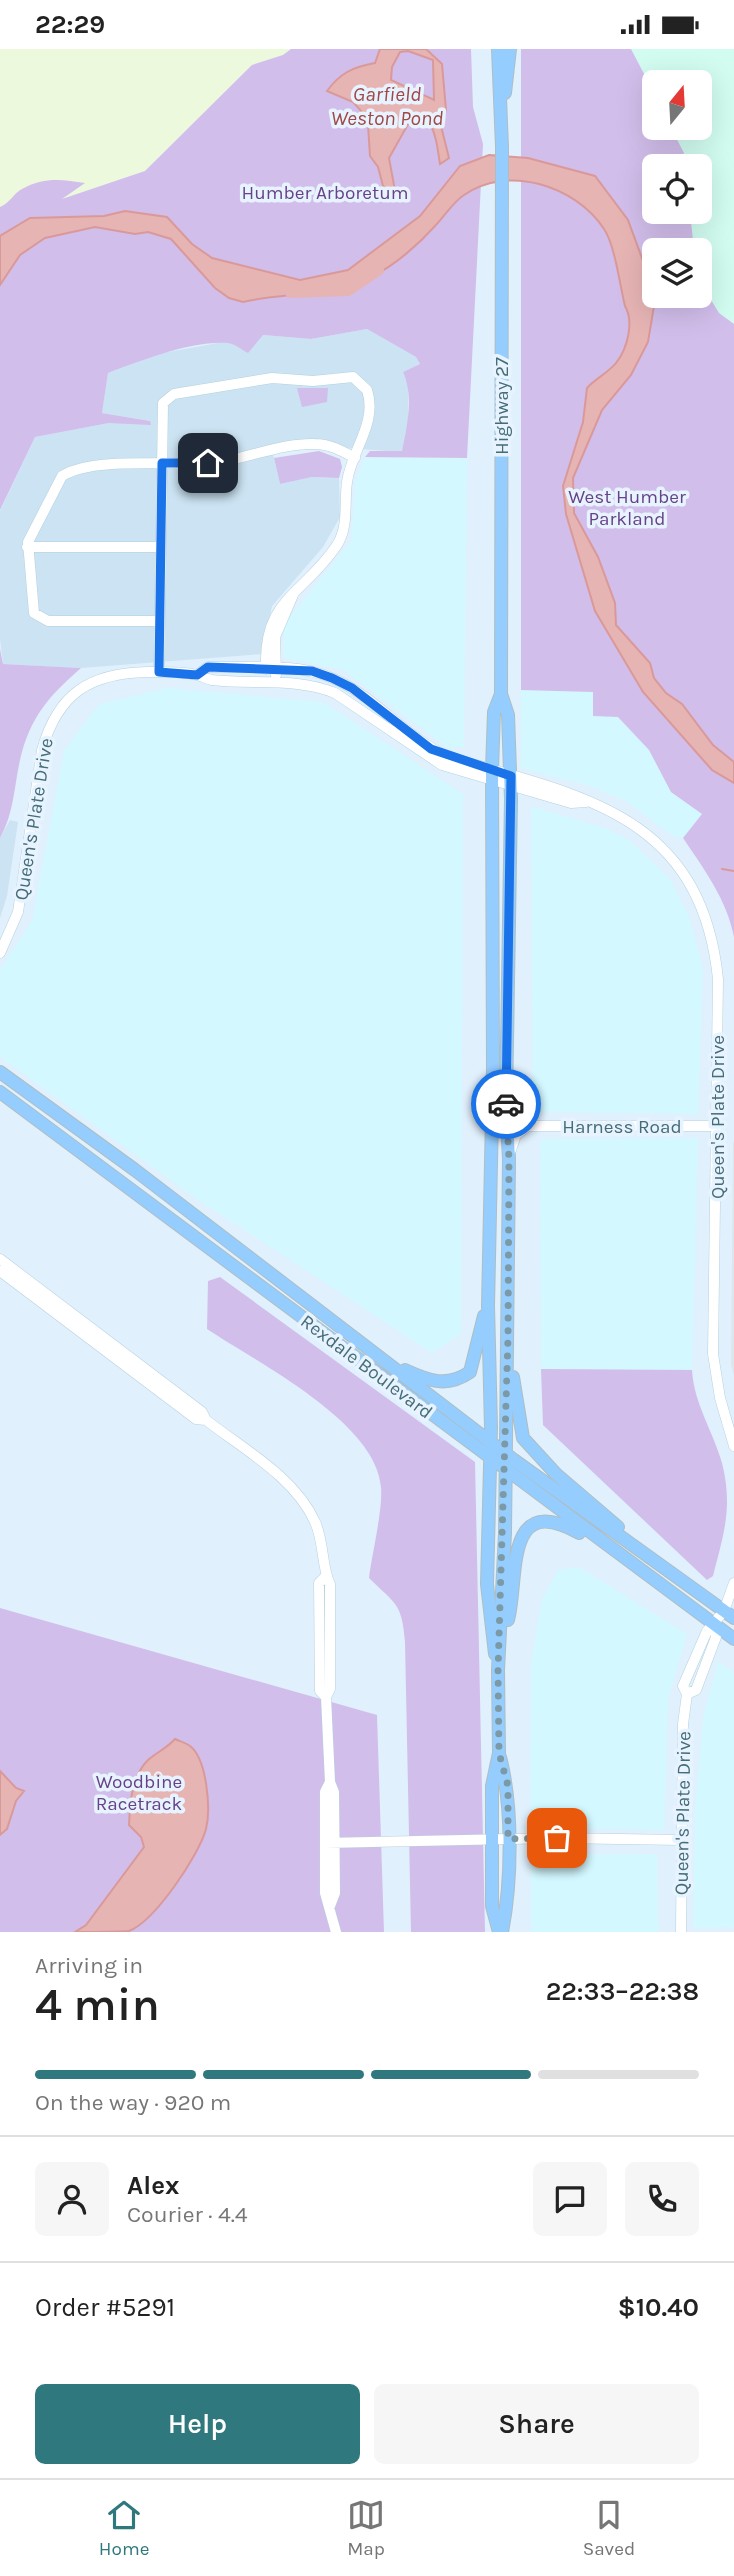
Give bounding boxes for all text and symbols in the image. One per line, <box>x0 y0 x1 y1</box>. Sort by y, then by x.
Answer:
text: 22:29 <box>35 9 105 40</box>
north arrow <box>642 70 712 140</box>
map controls <box>642 70 712 308</box>
water label: Garfield Weston Pond <box>331 82 443 130</box>
button: locate <box>642 154 712 224</box>
park label: Humber Arboretum <box>242 182 408 204</box>
button: layers <box>642 238 712 308</box>
street label: Highway 27 <box>491 357 513 455</box>
pin <box>178 433 238 493</box>
icon: home <box>189 444 227 482</box>
park label: West Humber Parkland <box>568 486 686 530</box>
street label: Queen's Plate Drive <box>10 736 58 902</box>
street label: Queen's Plate Drive <box>707 1035 729 1199</box>
courier <box>471 1069 541 1139</box>
icon: car <box>487 1085 525 1123</box>
street label: Harness Road <box>562 1116 682 1138</box>
street label: Rexdale Boulevard <box>296 1310 437 1424</box>
street label: Queen's Plate Drive <box>671 1731 695 1895</box>
park label: Woodbine Racetrack <box>96 1771 183 1815</box>
pin <box>527 1808 587 1868</box>
icon: bag <box>538 1819 576 1857</box>
text: Arriving in <box>35 1952 143 1979</box>
text: 22:33–22:38 <box>546 1976 699 2007</box>
text: 4 min <box>35 1978 160 2032</box>
text: On the way · 920 m <box>35 2089 231 2116</box>
button: person <box>35 2162 109 2236</box>
button: chat <box>533 2162 607 2236</box>
button: phone <box>625 2162 699 2236</box>
text: Alex <box>127 2170 179 2201</box>
text: Courier · 4.4 <box>127 2201 248 2228</box>
text: Order #5291 <box>35 2292 175 2323</box>
text: $10.40 <box>618 2292 699 2323</box>
button: Help <box>35 2384 360 2464</box>
button: Share <box>374 2384 699 2464</box>
tab: Home <box>99 2496 149 2560</box>
tab: Map <box>347 2496 385 2560</box>
tab: Saved <box>583 2496 635 2560</box>

